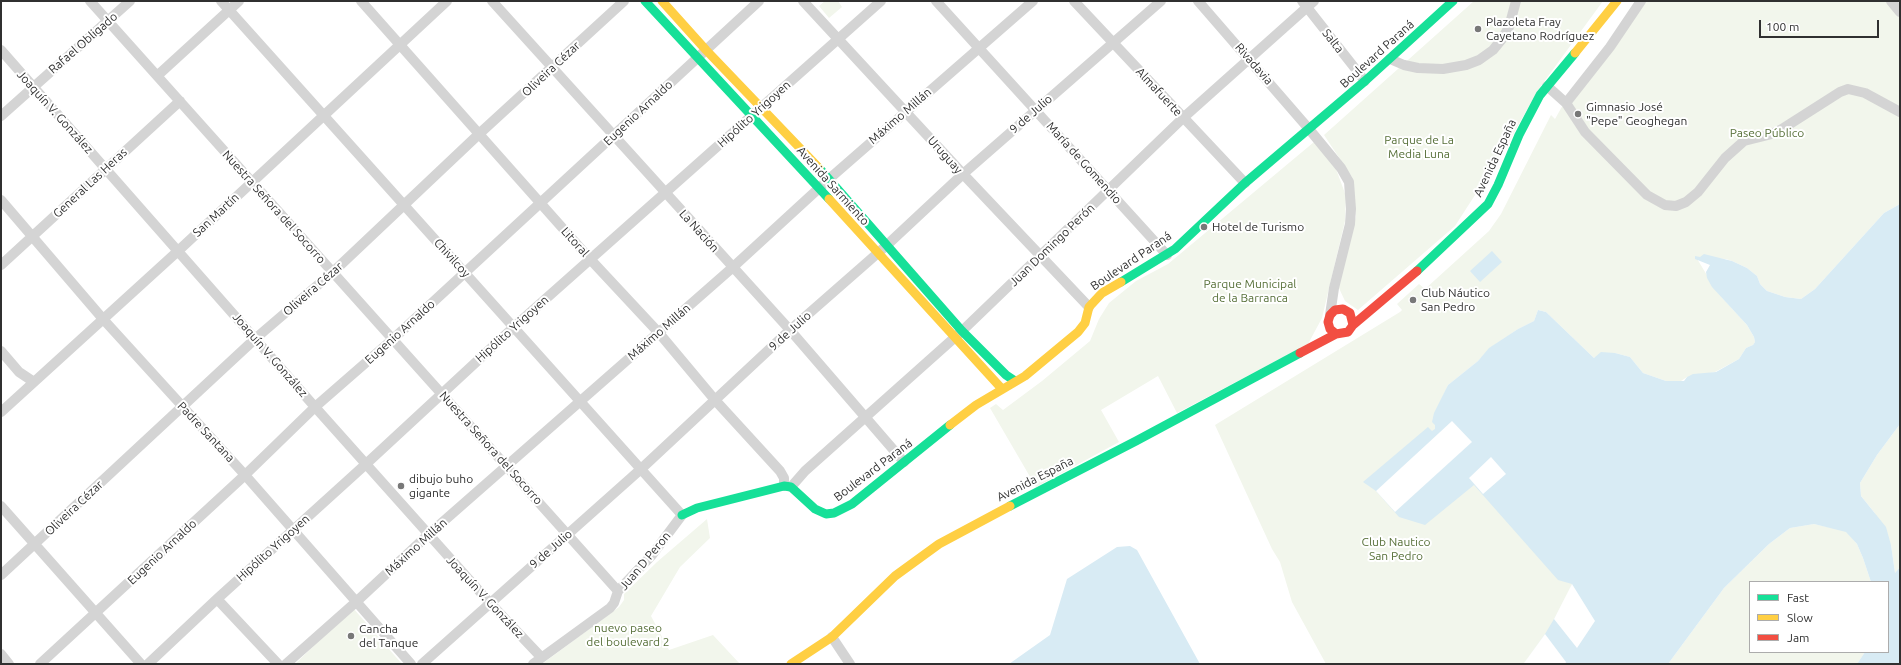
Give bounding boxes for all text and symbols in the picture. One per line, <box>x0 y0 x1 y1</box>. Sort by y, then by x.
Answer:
street label: Rafael Obligado <box>46 9 120 77</box>
scale bar <box>1761 12 1881 38</box>
place label: Plazoleta Fray Cayetano Rodríguez <box>1486 15 1594 43</box>
street label: Boulevard Paraná <box>1337 17 1417 91</box>
text: 100 m <box>1766 20 1799 33</box>
marker: Plazoleta Fray Cayetano Rodríguez <box>1473 24 1483 34</box>
street label: Salta <box>1319 26 1347 56</box>
street label: Oliveira Cézar <box>519 38 583 100</box>
street label: Rivadavia <box>1232 40 1276 88</box>
street label: Almafuerte <box>1133 65 1185 119</box>
street label: Joaquín V. González <box>14 67 96 157</box>
street label: Eugenio Arnaldo <box>601 77 675 149</box>
street label: Hipólito Yrigoyen <box>715 78 793 150</box>
street label: Máximo Millán <box>866 85 934 147</box>
street label: 9 de Julio <box>1007 92 1055 136</box>
place label: Gimnasio José "Pepe" Geoghegan <box>1586 100 1687 128</box>
marker: Gimnasio José "Pepe" Geoghegan <box>1573 109 1583 119</box>
street label: Avenida España <box>1471 117 1519 199</box>
street label: María de Gomendio <box>1043 119 1125 207</box>
park label: Paseo Público <box>1730 126 1804 140</box>
street label: Uruguay <box>924 133 966 177</box>
park label: Parque de La Media Luna <box>1384 133 1454 161</box>
street label: Avenida Sarmiento <box>794 144 872 228</box>
street label: General Las Heras <box>50 145 130 221</box>
street label: Nuestra Señora del Socorro <box>219 147 329 267</box>
street label: San Martín <box>190 190 242 240</box>
street label: Juan Domingo Perón <box>1006 201 1098 289</box>
street label: La Nación <box>676 207 722 255</box>
place label: Hotel de Turismo <box>1212 220 1304 234</box>
marker: Hotel de Turismo <box>1199 222 1209 232</box>
street label: Litoral <box>558 224 592 260</box>
street label: Boulevard Paraná <box>1088 229 1174 293</box>
street label: Chivilcoy <box>431 236 473 280</box>
street label: Oliveira Cézar <box>280 259 346 319</box>
park label: Parque Municipal de la Barranca <box>1204 277 1296 305</box>
place label: Club Náutico San Pedro <box>1421 286 1490 314</box>
street label: Hipólito Yrigoyen <box>473 293 551 365</box>
marker: Club Náutico San Pedro <box>1408 295 1418 305</box>
street label: Eugenio Arnaldo <box>362 297 438 367</box>
street label: Máximo Millán <box>625 301 693 363</box>
street label: 9 de Julio <box>766 308 814 354</box>
street label: Joaquín V. González <box>230 310 310 400</box>
street label: Nuestra Señora del Socorro <box>436 388 546 508</box>
street label: Padre Santana <box>174 399 238 465</box>
street label: Boulevard Paraná <box>831 436 915 504</box>
street label: Avenida España <box>994 454 1076 504</box>
place label: dibujo buho gigante <box>409 472 473 500</box>
street label: Oliveira Cézar <box>42 477 106 539</box>
marker: dibujo buho gigante <box>396 481 406 491</box>
street label: Hipólito Yrigoyen <box>234 512 312 584</box>
street label: Máximo Millán <box>382 515 450 579</box>
street label: Eugenio Arnaldo <box>125 516 199 588</box>
street label: 9 de Julio <box>527 527 575 571</box>
street label: Juan D Peron <box>616 529 674 593</box>
park label: Club Nautico San Pedro <box>1362 535 1430 563</box>
street label: Joaquín V. González <box>443 553 527 641</box>
legend <box>1749 581 1889 653</box>
text: Fast <box>1787 591 1809 604</box>
text: Slow <box>1787 611 1813 624</box>
park label: nuevo paseo del boulevard 2 <box>586 621 670 649</box>
place label: Cancha del Tanque <box>359 622 418 650</box>
marker: Cancha del Tanque <box>346 631 356 641</box>
text: Jam <box>1787 631 1809 644</box>

